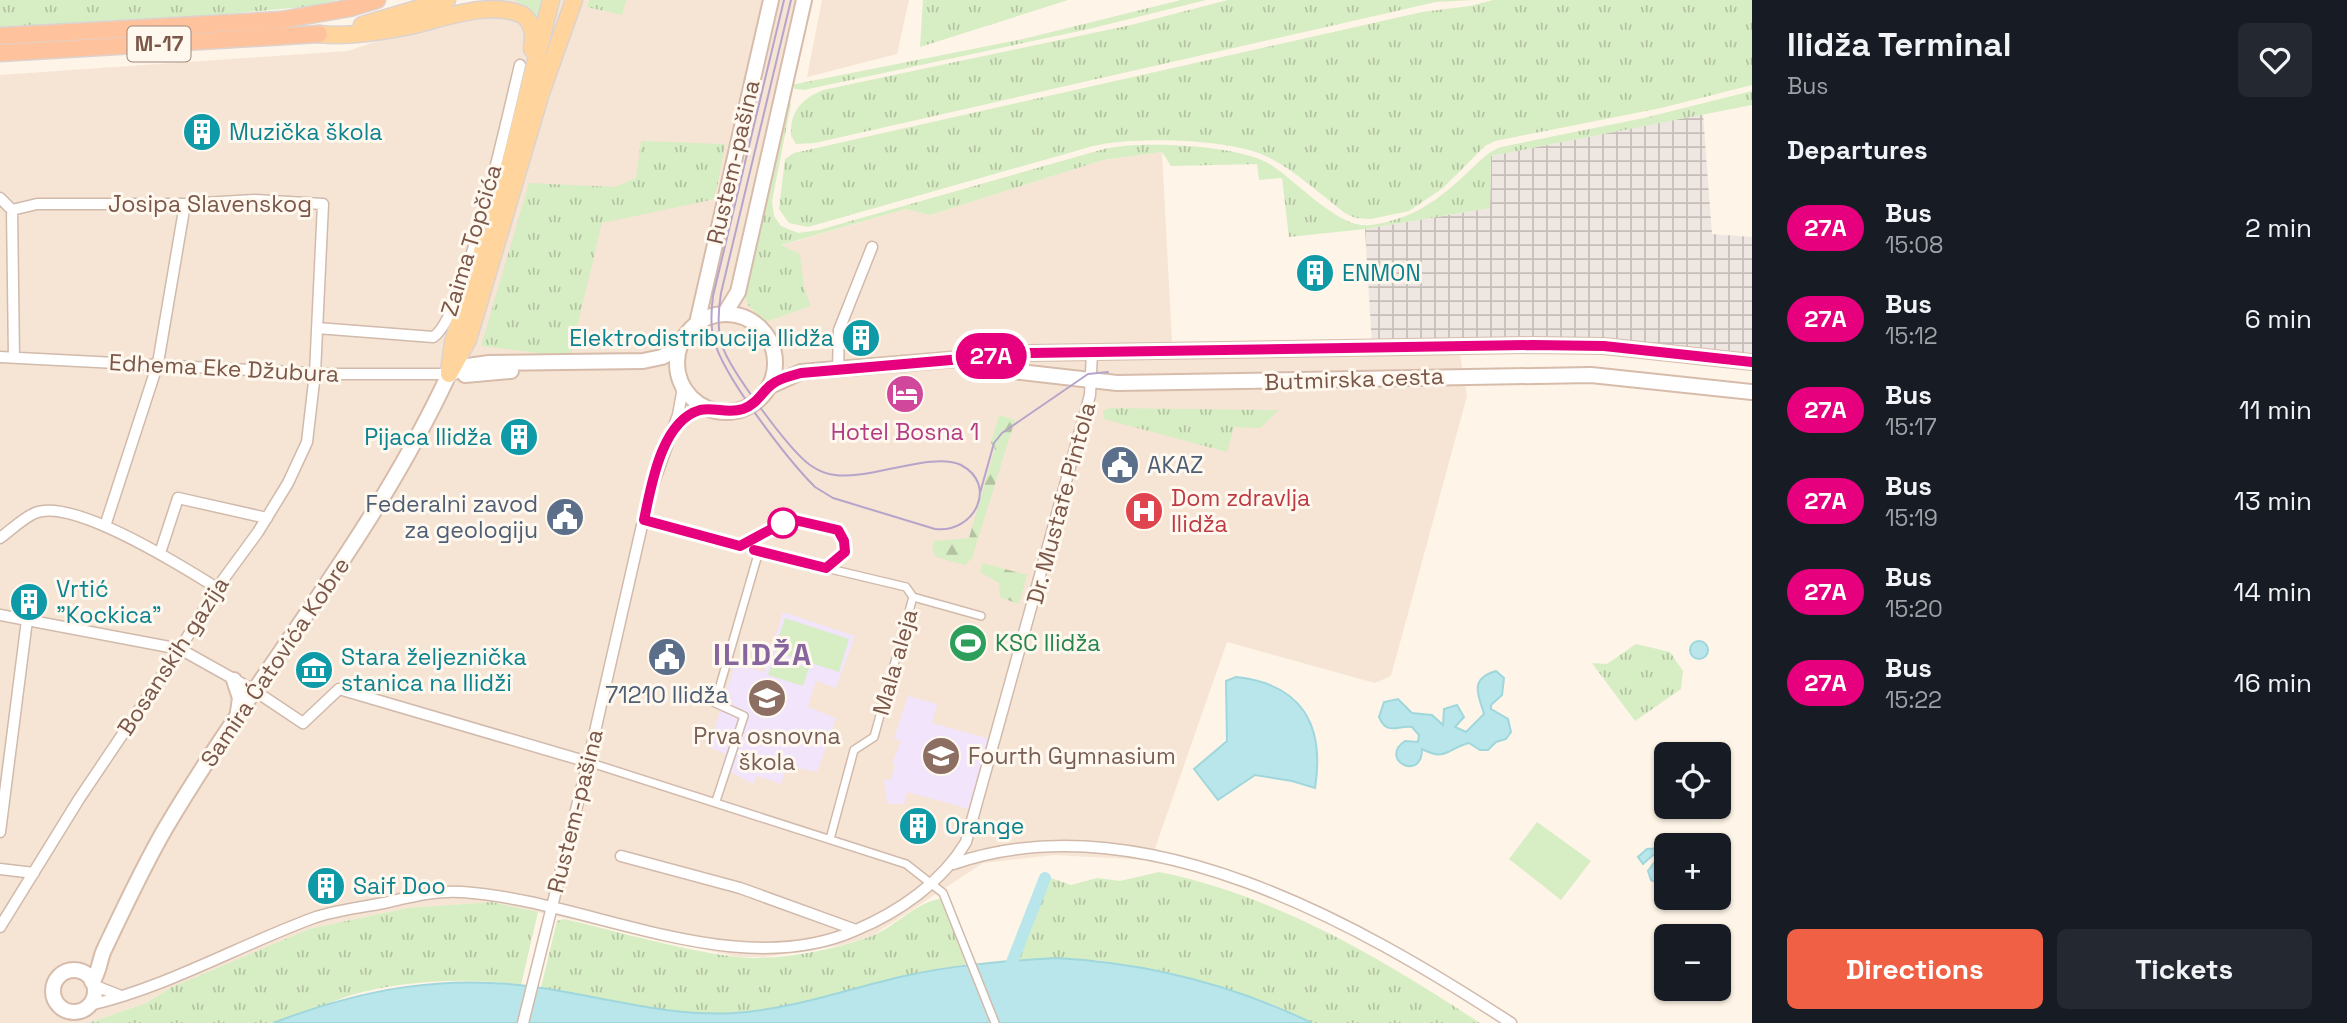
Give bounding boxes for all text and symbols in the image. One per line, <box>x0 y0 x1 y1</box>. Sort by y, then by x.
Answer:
button: heart <box>2238 23 2312 97</box>
text: Ilidža Terminal <box>1787 24 2011 66</box>
road number: M-17 <box>128 26 190 61</box>
text: Bus <box>1787 71 1828 101</box>
street label: Rustem-pašina <box>700 77 766 247</box>
building icon: Muzička škola <box>181 111 223 153</box>
place label: Muzička škola <box>229 117 383 147</box>
text: Departures <box>1787 133 1928 167</box>
street label: Zaima Topčića <box>434 161 508 319</box>
street label: Josipa Slavenskog <box>108 189 312 219</box>
text: Bus <box>1885 196 1932 230</box>
text: 2 min <box>2245 211 2312 245</box>
text: 27A <box>1804 212 1847 243</box>
text: 15:08 <box>1885 230 1943 260</box>
building icon: ENMON <box>1294 252 1336 294</box>
place label: ENMON <box>1342 258 1421 288</box>
text: Bus <box>1885 287 1932 321</box>
text: 6 min <box>2245 302 2312 336</box>
text: 27A <box>1804 303 1847 334</box>
building icon: Elektrodistribucija Ilidža <box>840 317 882 359</box>
text: 15:12 <box>1885 321 1938 351</box>
place label: Elektrodistribucija Ilidža <box>569 323 834 353</box>
line badge: 27A <box>951 333 1031 379</box>
text: 27A <box>970 340 1012 371</box>
street label: Edhema Eke Džubura <box>108 347 340 389</box>
street label: Butmirska cesta <box>1264 361 1444 397</box>
hotel icon: Hotel Bosna 1 <box>884 373 926 415</box>
text: Bus <box>1885 378 1932 412</box>
text: 11 min <box>2239 393 2312 427</box>
text: 27A <box>1804 394 1847 425</box>
street label: Dr. Mustafe Pintola <box>1020 399 1102 607</box>
text: 15:17 <box>1885 412 1937 442</box>
building icon: Pijaca Ilidža <box>498 416 540 458</box>
place label: Hotel Bosna 1 <box>831 417 979 447</box>
place label: Pijaca Ilidža <box>364 422 492 452</box>
public building icon: AKAZ <box>1099 444 1141 486</box>
place label: AKAZ <box>1147 450 1203 480</box>
text: Bus <box>1885 469 1932 503</box>
place label: Dom zdravlja Ilidža <box>1171 483 1310 539</box>
text: 13 min <box>2234 484 2312 518</box>
text: 27A <box>1804 485 1847 516</box>
place label: Federalni zavod za geologiju <box>365 489 538 545</box>
hospital icon: Dom zdravlja Ilidža <box>1123 490 1165 532</box>
public building icon: Federalni zavod za geologiju <box>544 496 586 538</box>
text: 15:19 <box>1885 503 1938 533</box>
unlabelled marker <box>768 508 798 538</box>
street label: Samira Ćatovića Kobre <box>194 551 356 773</box>
text: Bus <box>1885 560 1932 594</box>
street label: Bosanskih gazija <box>110 571 236 741</box>
place label: Vrtić "Kockica" <box>56 574 161 630</box>
text: 14 min <box>2234 575 2312 609</box>
text: 27A <box>1804 576 1847 607</box>
building icon: Vrtić "Kockica" <box>8 581 50 623</box>
text: 15:20 <box>1885 594 1943 624</box>
street label: Mala aleja <box>866 605 924 719</box>
sports icon: KSC Ilidža <box>947 622 989 664</box>
place label: KSC Ilidža <box>995 628 1101 658</box>
district label: ILIDŽA <box>713 635 813 674</box>
public building icon: 71210 Ilidža <box>646 636 688 678</box>
place label: Stara željeznička stanica na Ilidži <box>341 642 527 698</box>
museum icon: Stara željeznička stanica na Ilidži <box>293 649 335 691</box>
text: Bus <box>1885 651 1932 685</box>
text: 16 min <box>2234 666 2312 700</box>
text: 27A <box>1804 667 1847 698</box>
school or university icon: Prva osnovna škola <box>746 677 788 719</box>
place label: 71210 Ilidža <box>605 680 729 710</box>
text: 15:22 <box>1885 685 1942 715</box>
place label: Prva osnovna škola <box>693 721 841 777</box>
street label: Rustem-pašina <box>540 726 610 896</box>
school or university icon: Fourth Gymnasium <box>920 735 962 777</box>
place label: Fourth Gymnasium <box>968 741 1176 771</box>
map controls <box>1654 742 1731 1001</box>
button: locate <box>1654 742 1731 819</box>
building icon: Orange <box>897 805 939 847</box>
place label: Orange <box>945 811 1024 841</box>
button: + <box>1654 833 1731 910</box>
building icon: Saif Doo <box>305 865 347 907</box>
place label: Saif Doo <box>353 871 446 901</box>
button: − <box>1654 924 1731 1001</box>
button: Directions <box>1787 929 2043 1009</box>
button: Tickets <box>2057 929 2312 1009</box>

